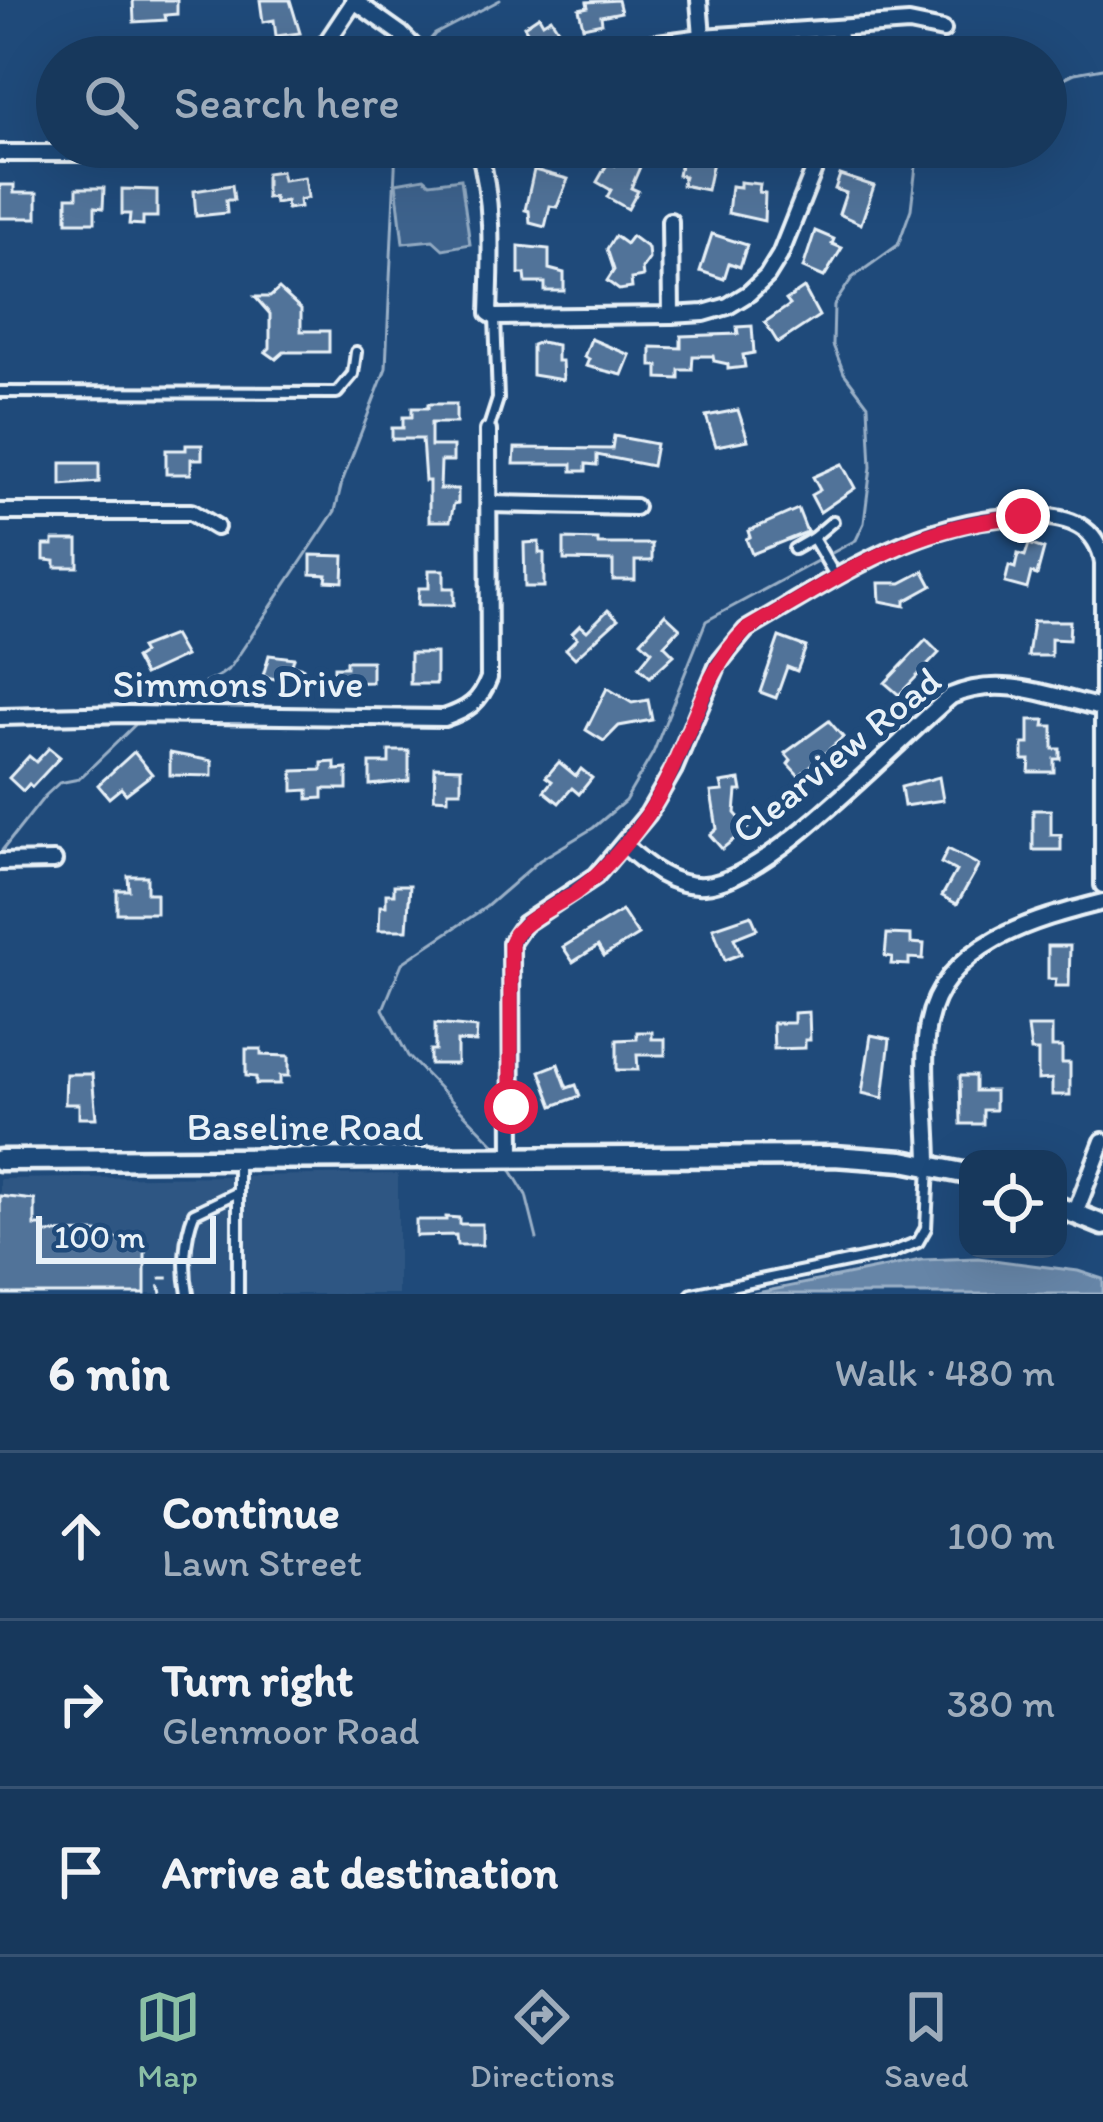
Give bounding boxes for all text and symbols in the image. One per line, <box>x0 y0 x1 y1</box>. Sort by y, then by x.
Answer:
search box <box>36 36 1067 168</box>
icon: search <box>78 69 144 135</box>
text: Search here <box>174 75 400 129</box>
route end <box>996 489 1050 543</box>
street label: Clearview Road <box>722 656 950 853</box>
street label: Simmons Drive <box>112 660 364 707</box>
route start <box>484 1080 538 1134</box>
street label: Baseline Road <box>187 1103 424 1150</box>
map controls <box>959 1150 1067 1258</box>
button: locate <box>959 1150 1067 1258</box>
scale bar <box>36 1210 216 1263</box>
text: 100 m <box>54 1217 145 1256</box>
text: 6 min <box>48 1342 170 1403</box>
text: Walk · 480 m <box>834 1349 1055 1396</box>
text: Continue <box>162 1485 340 1539</box>
icon: ahead <box>48 1503 114 1569</box>
text: 100 m <box>947 1512 1055 1559</box>
text: Lawn Street <box>162 1539 362 1586</box>
text: Turn right <box>162 1653 353 1707</box>
icon: right <box>48 1671 114 1737</box>
text: 380 m <box>947 1680 1055 1727</box>
text: Glenmoor Road <box>162 1707 419 1754</box>
icon: arrive <box>48 1839 114 1905</box>
text: Arrive at destination <box>162 1845 558 1899</box>
tab: Map <box>135 1984 201 2095</box>
tab: Directions <box>470 1984 615 2095</box>
tab: Saved <box>884 1984 968 2095</box>

